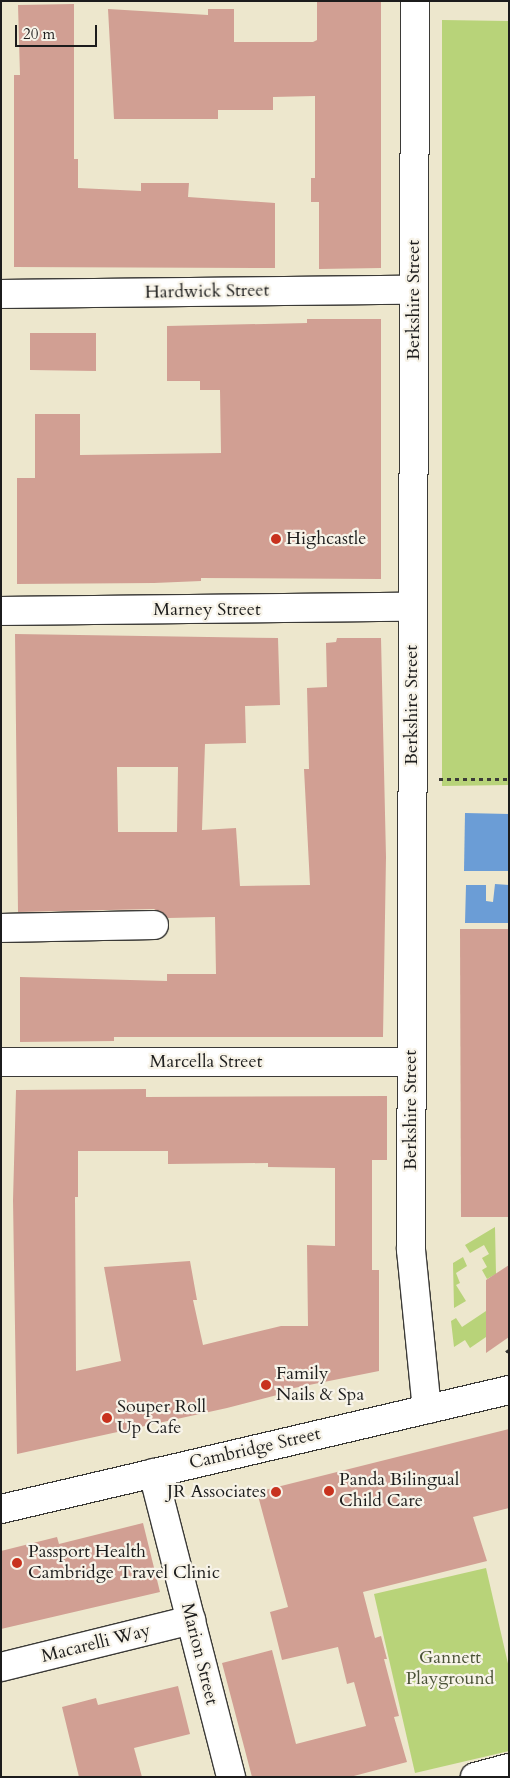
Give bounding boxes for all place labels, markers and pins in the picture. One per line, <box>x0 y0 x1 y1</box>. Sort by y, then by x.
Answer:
place label: Highcastle <box>286 528 367 550</box>
marker: Highcastle <box>270 533 282 545</box>
place label: Family Nails & Spa <box>276 1364 364 1406</box>
marker: Family Nails & Spa <box>260 1379 272 1391</box>
place label: Souper Roll Up Cafe <box>117 1397 206 1440</box>
marker: Souper Roll Up Cafe <box>101 1412 113 1424</box>
place label: Panda Bilingual Child Care <box>339 1470 459 1512</box>
place label: JR Associates <box>167 1481 266 1503</box>
marker: Panda Bilingual Child Care <box>323 1485 335 1497</box>
marker: JR Associates <box>270 1486 282 1498</box>
place label: Passport Health Cambridge Travel Clinic <box>28 1542 220 1585</box>
marker: Passport Health Cambridge Travel Clinic <box>10 1556 24 1570</box>

